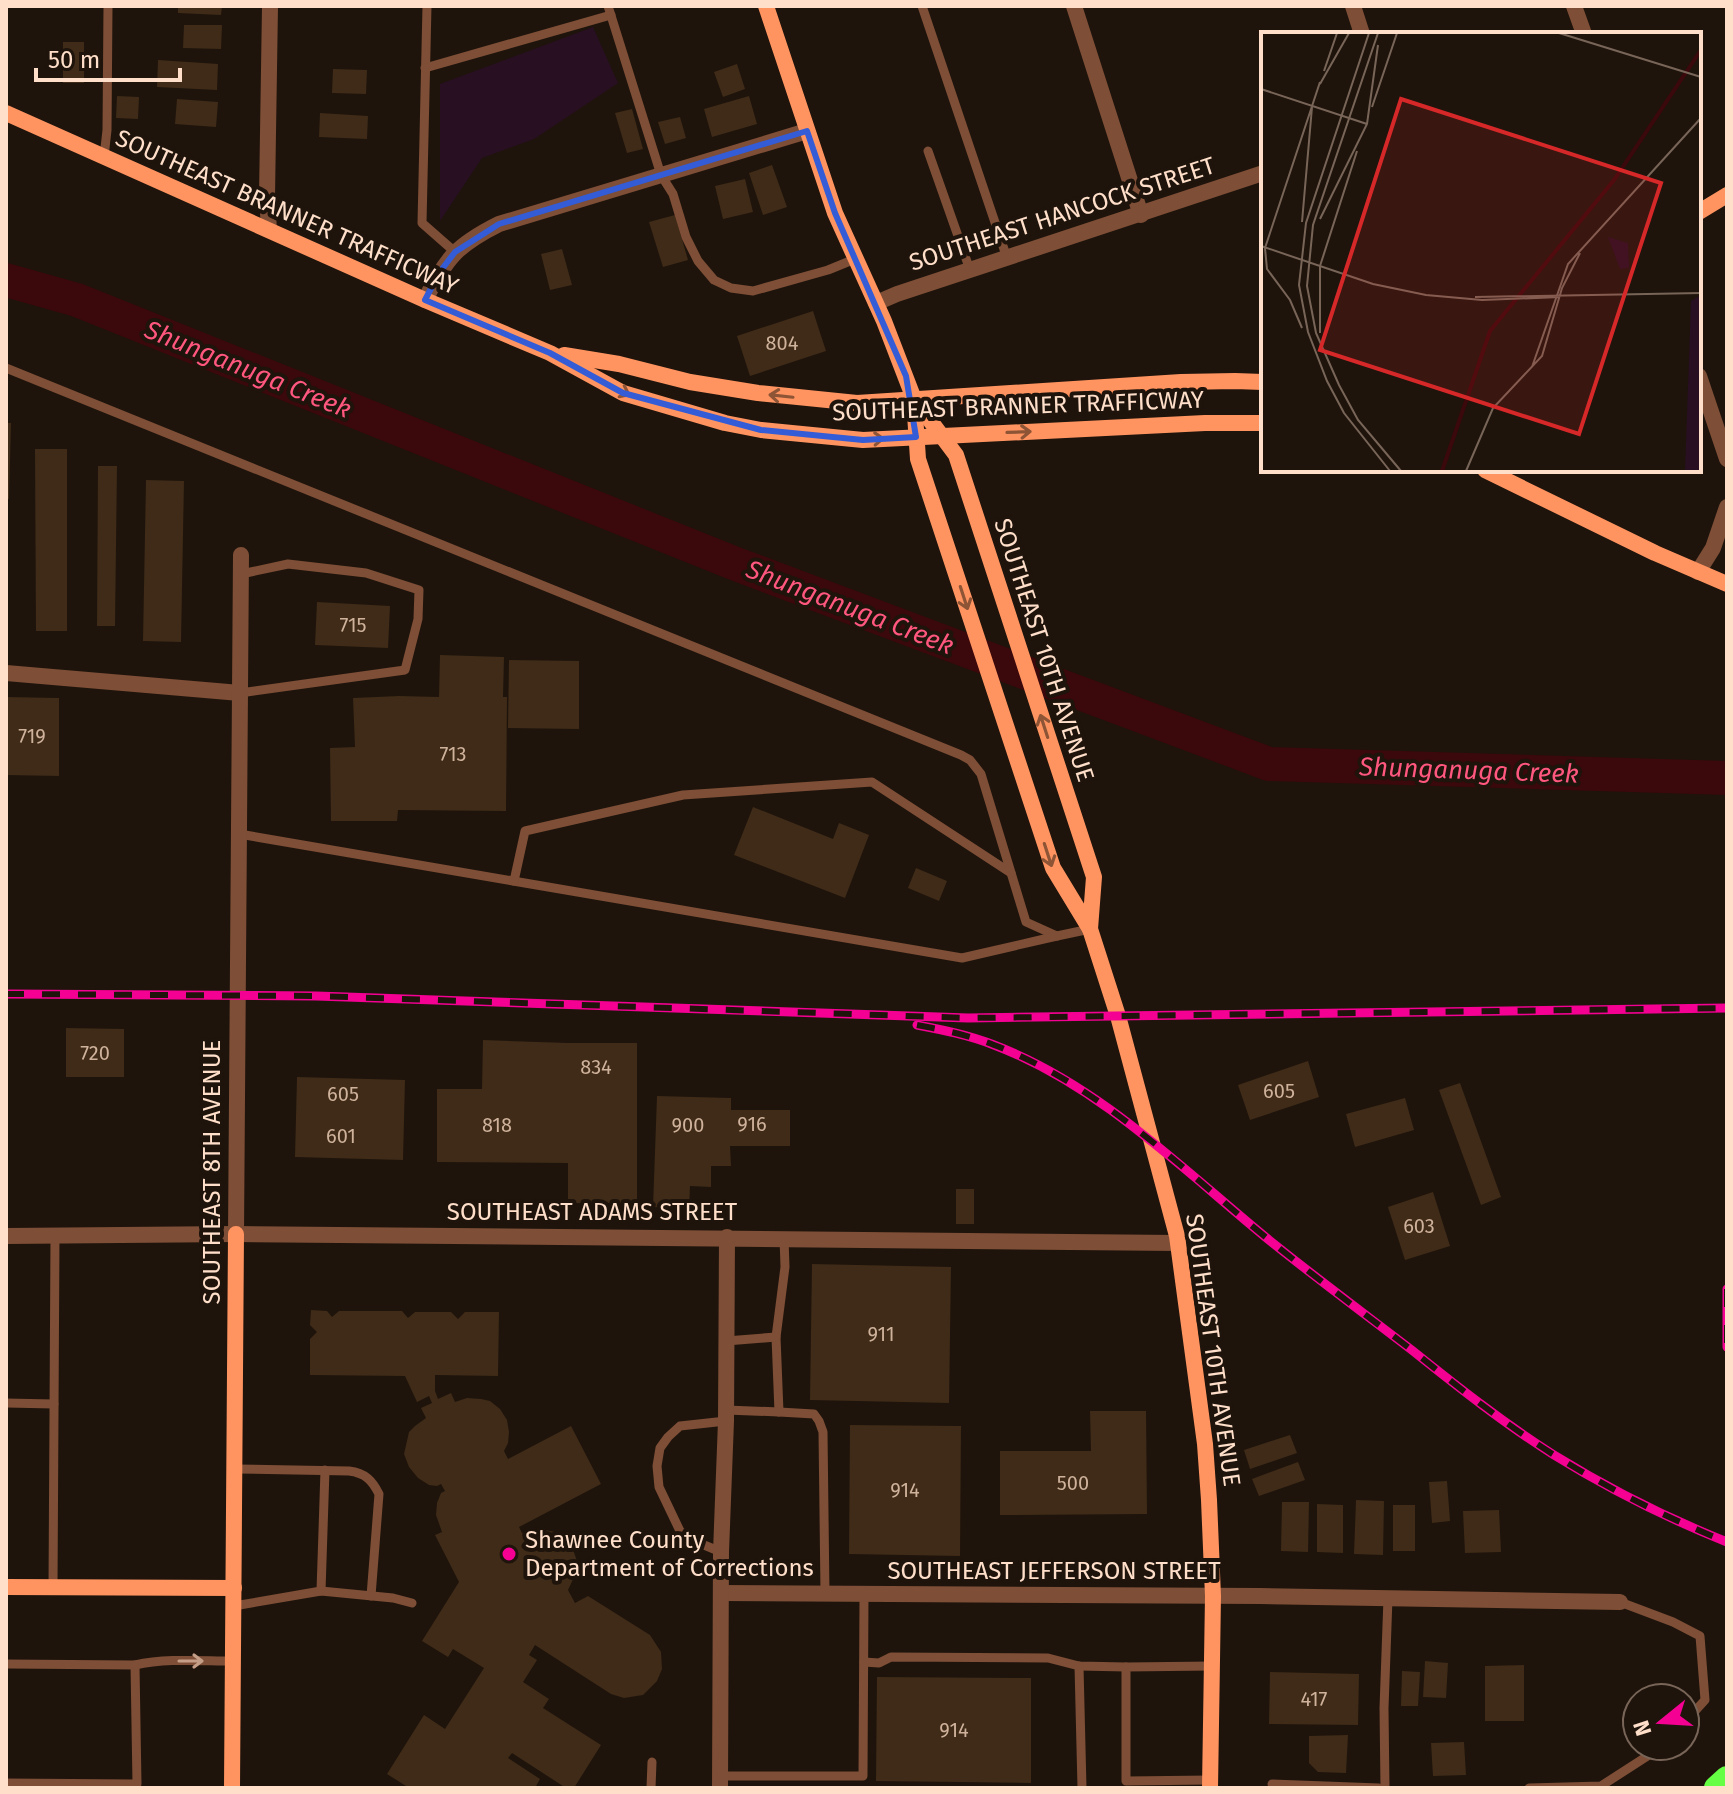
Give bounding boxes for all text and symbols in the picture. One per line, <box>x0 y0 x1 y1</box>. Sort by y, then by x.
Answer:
scale bar <box>36 32 180 82</box>
inset map <box>1261 32 1701 472</box>
text: 50 m <box>48 46 100 74</box>
street label: SOUTHEAST BRANNER TRAFFICWAY <box>111 124 463 301</box>
street label: SOUTHEAST HANCOCK STREET <box>906 151 1219 277</box>
water label: Shunganuga Creek <box>139 314 356 425</box>
house number: 804 <box>766 331 799 355</box>
one-way arrow <box>606 383 630 398</box>
street label: SOUTHEAST BRANNER TRAFFICWAY <box>832 385 1205 426</box>
one-way arrow <box>768 389 795 404</box>
one-way arrow <box>1005 425 1032 440</box>
one-way arrow <box>858 432 885 447</box>
street label: SOUTHEAST 10TH AVENUE <box>988 515 1100 785</box>
water label: Shunganuga Creek <box>741 553 958 661</box>
one-way arrow <box>958 585 973 610</box>
house number: 715 <box>339 613 367 637</box>
one-way arrow <box>1036 713 1051 739</box>
house number: 719 <box>18 724 46 748</box>
house number: 713 <box>439 742 467 766</box>
water label: Shunganuga Creek <box>1358 751 1579 790</box>
one-way arrow <box>1042 843 1057 868</box>
street label: SOUTHEAST 8TH AVENUE <box>198 1040 226 1304</box>
house number: 720 <box>80 1041 110 1065</box>
house number: 834 <box>580 1055 612 1079</box>
house number: 605 <box>1263 1079 1295 1103</box>
house number: 605 <box>327 1082 359 1106</box>
house number: 916 <box>737 1112 767 1136</box>
house number: 818 <box>482 1113 512 1137</box>
house number: 900 <box>672 1113 704 1137</box>
house number: 601 <box>326 1124 356 1148</box>
street label: SOUTHEAST ADAMS STREET <box>447 1198 738 1226</box>
street label: SOUTHEAST 10TH AVENUE <box>1180 1212 1246 1488</box>
house number: 603 <box>1403 1214 1435 1238</box>
house number: 911 <box>867 1322 895 1346</box>
house number: 500 <box>1057 1471 1089 1495</box>
house number: 914 <box>890 1478 920 1502</box>
place label: Shawnee County Department of Corrections <box>525 1526 814 1582</box>
marker: Shawnee County Department of Corrections <box>500 1545 518 1563</box>
street label: SOUTHEAST JEFFERSON STREET <box>887 1557 1221 1585</box>
one-way arrow <box>177 1653 204 1669</box>
north arrow <box>1621 1682 1701 1762</box>
house number: 417 <box>1300 1687 1328 1711</box>
text: N <box>1627 1717 1658 1739</box>
house number: 914 <box>939 1718 969 1742</box>

